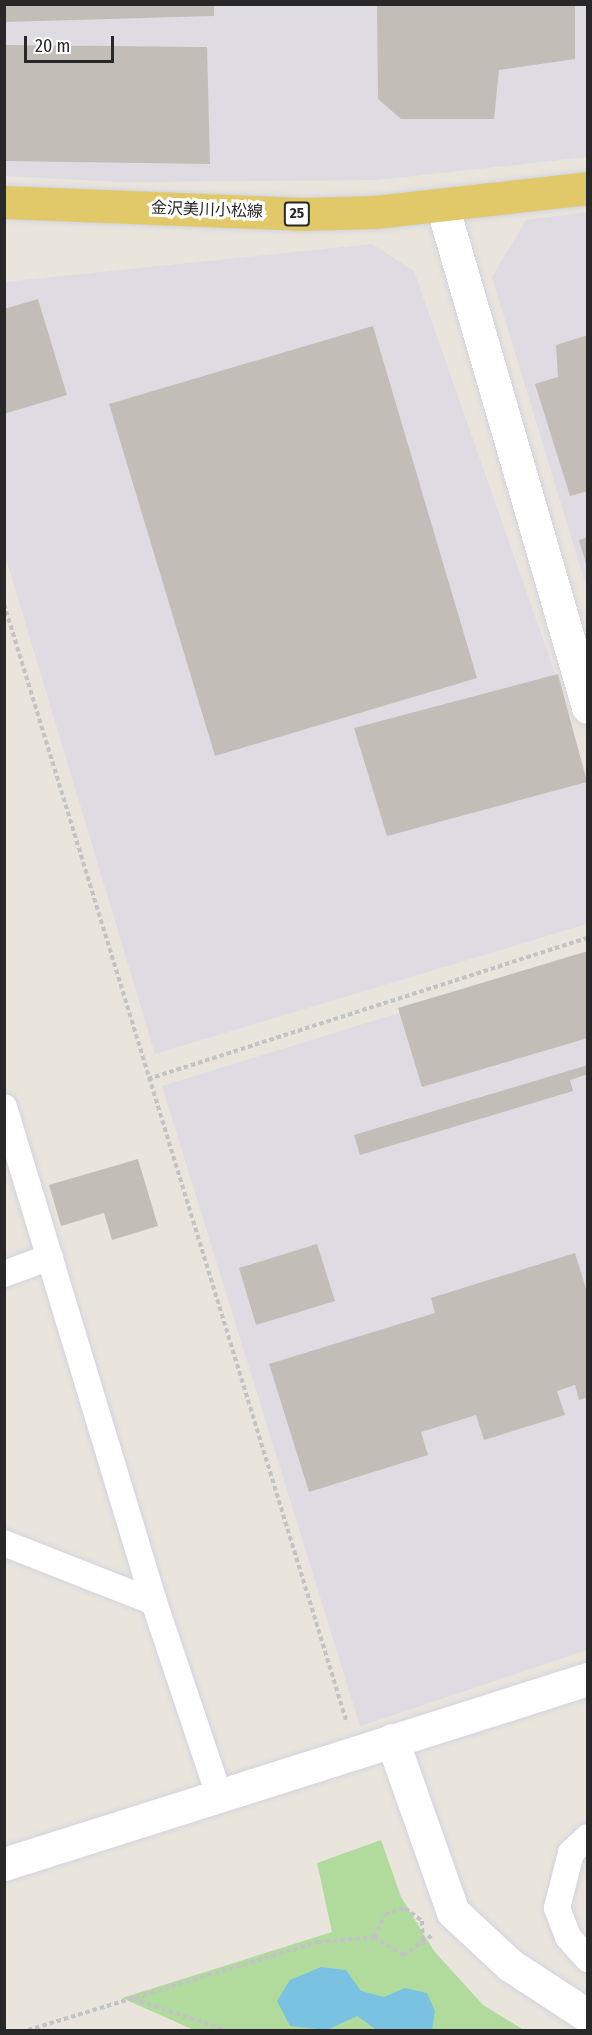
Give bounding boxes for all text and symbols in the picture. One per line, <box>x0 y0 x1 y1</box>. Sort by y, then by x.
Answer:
scale bar <box>27 24 117 62</box>
text: 20 m <box>35 35 70 57</box>
street label: 金沢美川小松線 <box>151 198 263 222</box>
road number: 25 <box>284 202 310 226</box>

